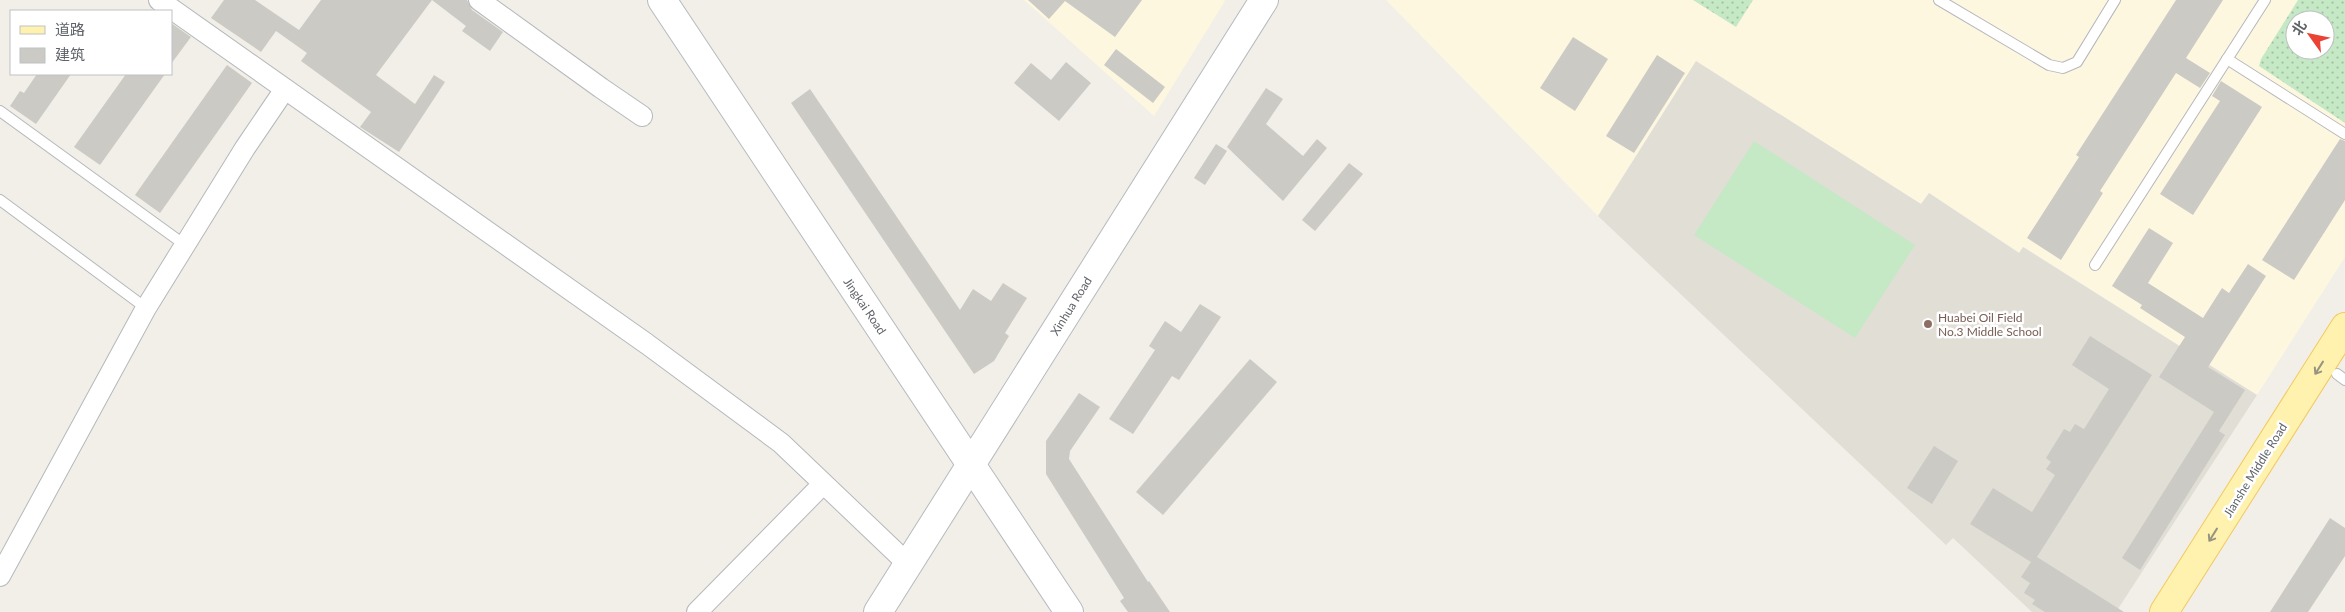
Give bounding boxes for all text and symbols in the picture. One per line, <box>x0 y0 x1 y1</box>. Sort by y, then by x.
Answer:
legend <box>10 10 172 75</box>
north arrow <box>2285 10 2335 60</box>
text: 北 <box>2288 17 2310 38</box>
text: 道路 <box>55 20 85 38</box>
text: 建筑 <box>55 45 85 63</box>
street label: Xinhua Road <box>1047 274 1095 338</box>
street label: Jingkai Road <box>840 275 890 337</box>
place label: Huabei Oil Field No.3 Middle School <box>1938 310 2042 339</box>
marker: Huabei Oil Field No.3 Middle School <box>1922 318 1934 330</box>
one-way arrow <box>2314 361 2324 375</box>
street label: Jianshe Middle Road <box>2220 420 2290 520</box>
one-way arrow <box>2208 528 2218 542</box>

